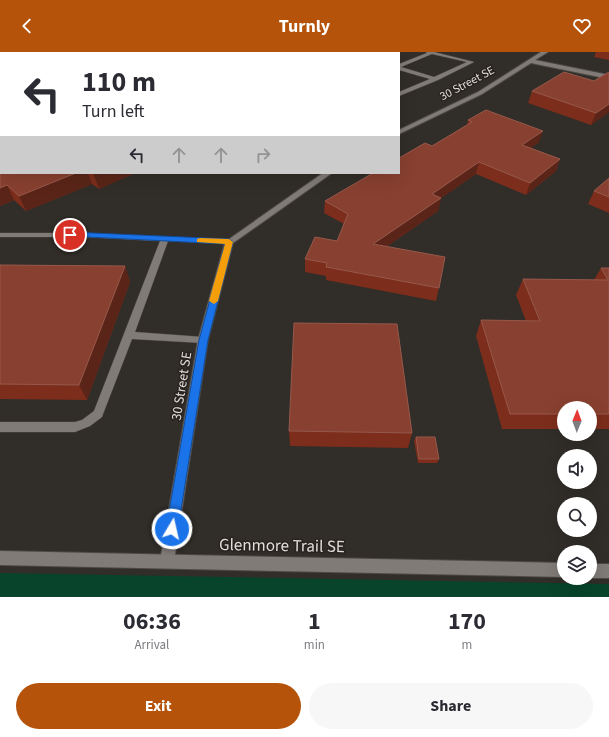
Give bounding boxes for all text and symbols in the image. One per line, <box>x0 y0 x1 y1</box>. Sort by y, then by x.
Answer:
text: Turnly <box>279 14 330 39</box>
icon: back <box>16 15 38 37</box>
icon: heart <box>571 15 593 37</box>
text: 110 m <box>82 62 156 102</box>
street label: 30 Street SE <box>437 62 498 105</box>
icon: left <box>16 68 68 120</box>
text: Turn left <box>82 99 144 124</box>
icon: left <box>126 144 148 166</box>
icon: ahead <box>168 144 190 166</box>
icon: ahead <box>210 144 232 166</box>
icon: right <box>252 144 274 166</box>
pin <box>53 218 87 252</box>
icon: arrive <box>59 224 81 246</box>
street label: 30 Street SE <box>167 350 197 422</box>
north arrow <box>557 401 597 441</box>
map controls <box>557 401 597 585</box>
button: sound <box>557 449 597 489</box>
button: search <box>557 497 597 537</box>
position arrow <box>151 508 193 550</box>
street label: Glenmore Trail SE <box>219 533 345 559</box>
button: layers <box>557 545 597 585</box>
text: 06:36 <box>123 604 181 639</box>
text: 1 <box>308 604 321 639</box>
text: 170 <box>448 604 486 639</box>
text: Arrival <box>134 636 169 654</box>
text: min <box>304 636 325 654</box>
text: m <box>462 636 472 654</box>
button: Exit <box>16 683 301 729</box>
button: Share <box>309 683 593 729</box>

